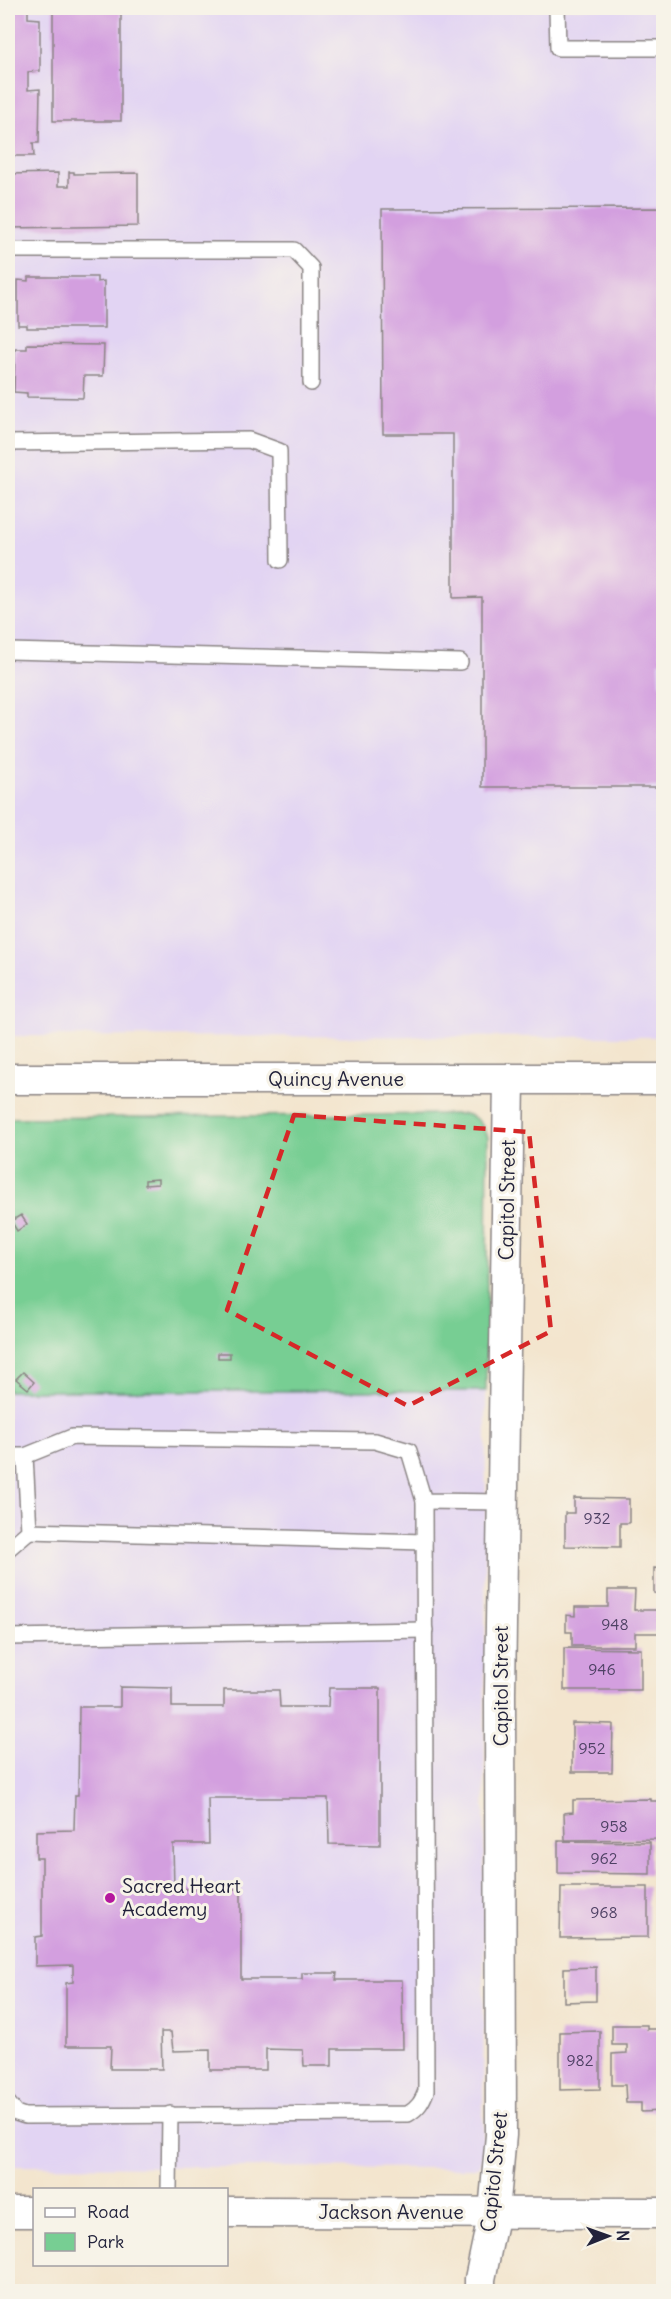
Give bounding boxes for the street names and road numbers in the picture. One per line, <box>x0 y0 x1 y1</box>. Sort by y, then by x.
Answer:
street label: Quincy Avenue <box>268 1066 404 1091</box>
street label: Capitol Street <box>493 1139 520 1261</box>
street label: Capitol Street <box>488 1625 513 1746</box>
street label: Capitol Street <box>475 2110 512 2233</box>
street label: Jackson Avenue <box>318 2199 464 2224</box>

